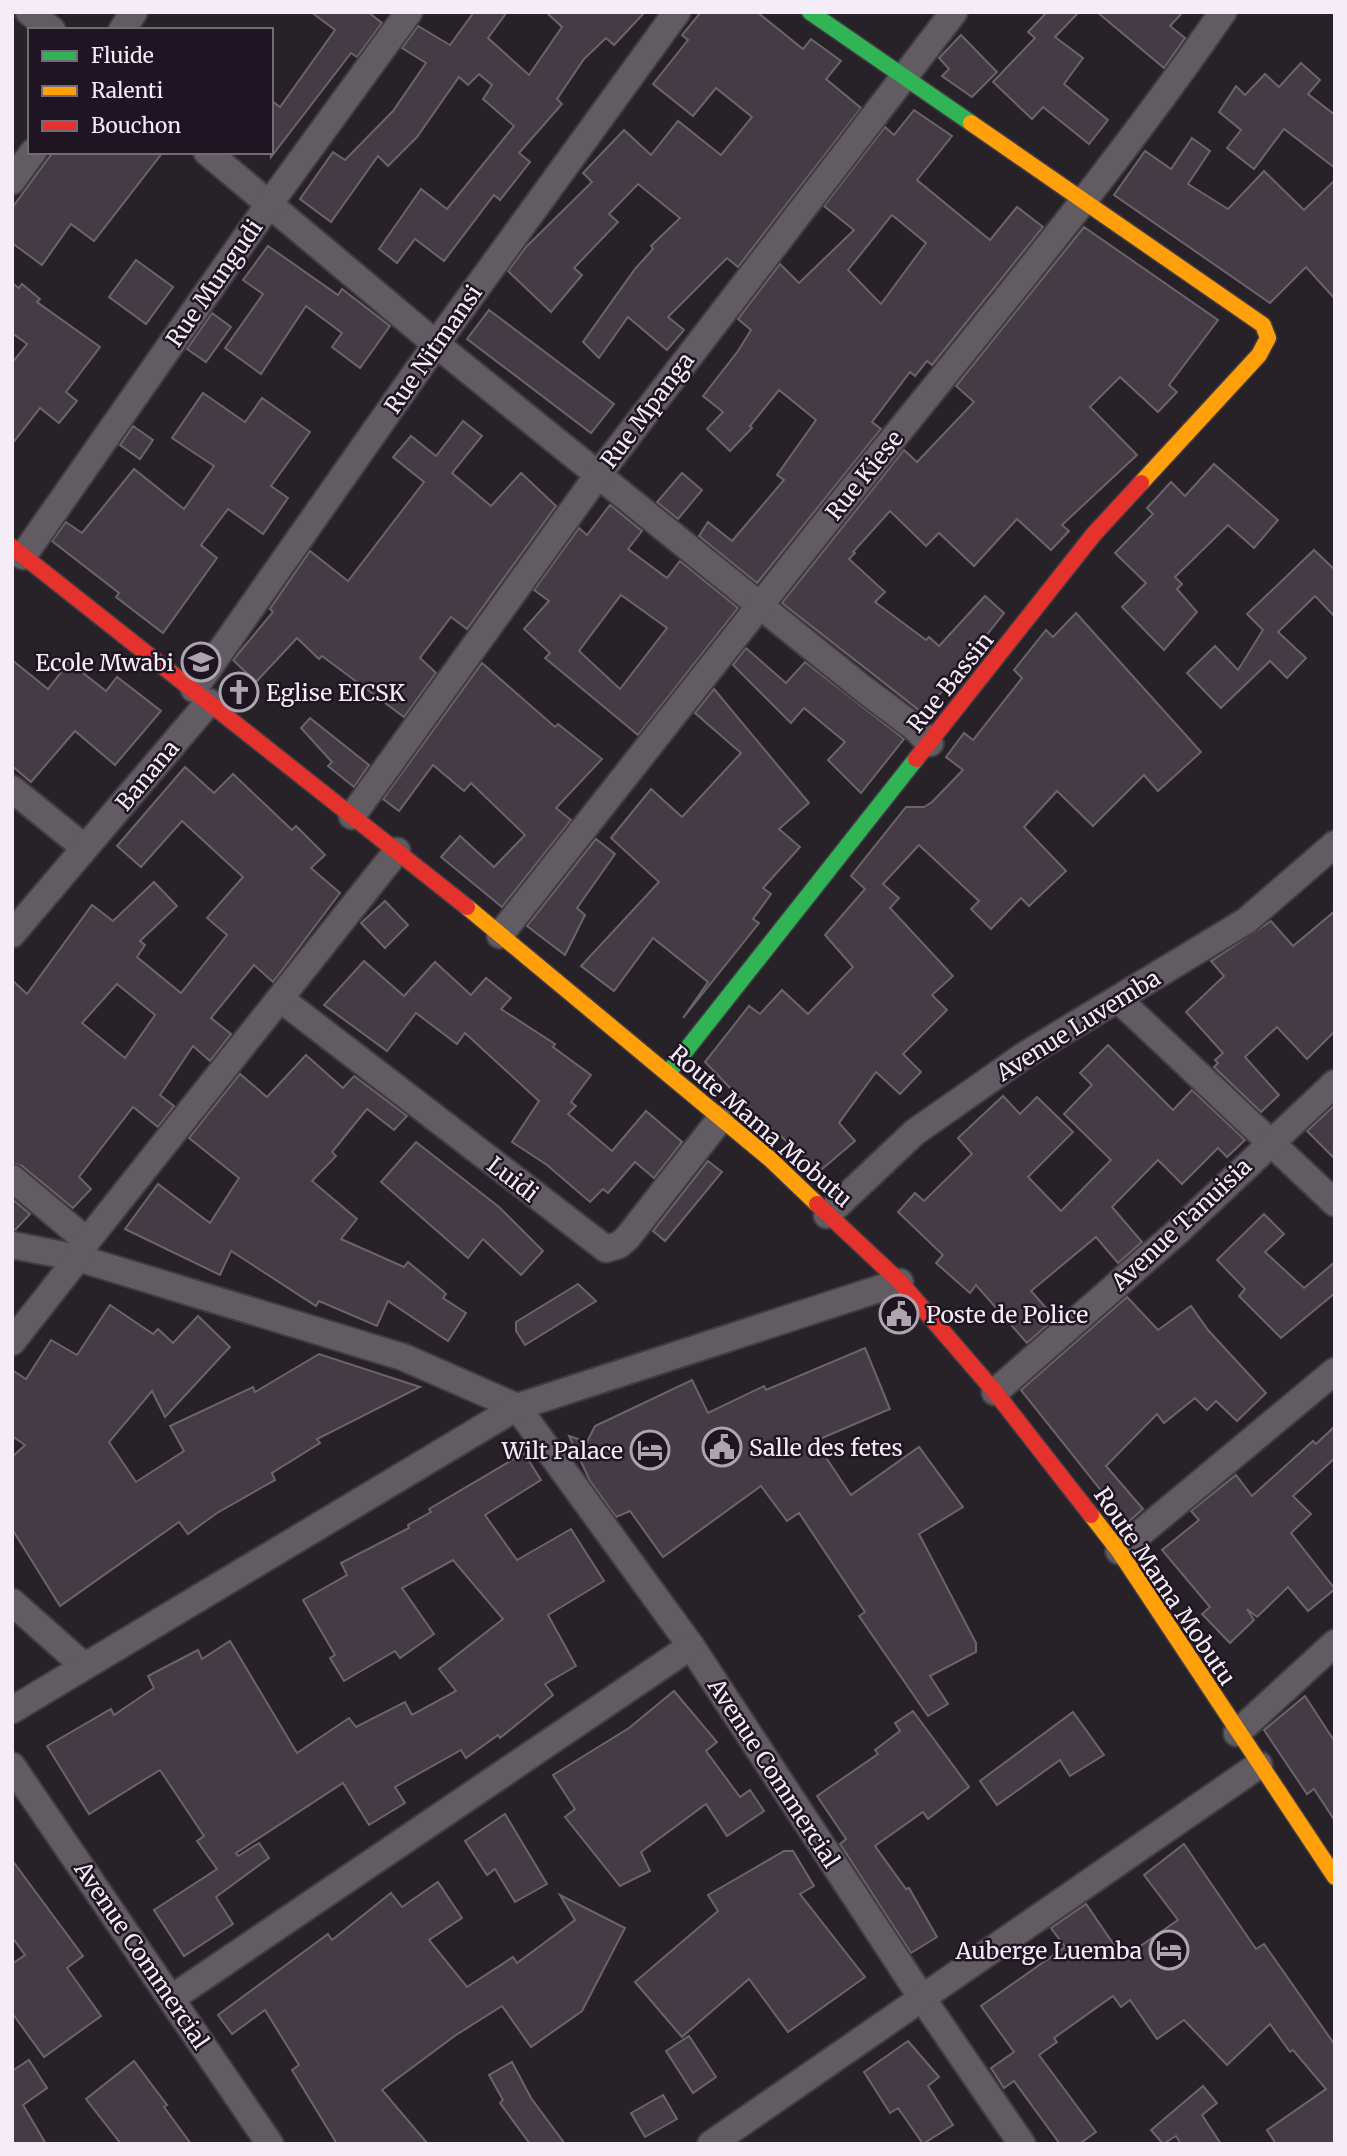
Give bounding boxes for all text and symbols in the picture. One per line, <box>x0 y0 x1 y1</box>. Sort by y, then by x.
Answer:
legend <box>28 28 273 154</box>
text: Fluide <box>91 42 154 69</box>
text: Ralenti <box>91 77 163 104</box>
text: Bouchon <box>91 112 181 139</box>
street label: Rue Mungudi <box>159 214 269 352</box>
street label: Rue Nitmansi <box>378 279 488 419</box>
street label: Rue Mpanga <box>594 346 700 474</box>
street label: Rue Kiese <box>819 424 909 526</box>
street label: Rue Bassin <box>901 626 999 738</box>
school or university icon: Ecole Mwabi <box>180 641 222 683</box>
place label: Ecole Mwabi <box>35 648 174 677</box>
church icon: Eglise EICSK <box>218 671 260 713</box>
place label: Eglise EICSK <box>266 678 406 707</box>
street label: Banana <box>109 734 185 816</box>
street label: Avenue Luvemba <box>990 963 1165 1088</box>
street label: Route Mama Mobutu <box>664 1039 858 1213</box>
street label: Luidi <box>482 1150 544 1208</box>
street label: Avenue Tanuisia <box>1104 1152 1257 1297</box>
public building icon: Poste de Police <box>878 1293 920 1335</box>
place label: Poste de Police <box>926 1300 1088 1329</box>
public building icon: Salle des fetes <box>701 1426 743 1468</box>
hotel icon: Wilt Palace <box>629 1429 671 1471</box>
place label: Salle des fetes <box>749 1433 903 1462</box>
place label: Wilt Palace <box>501 1436 623 1465</box>
street label: Route Mama Mobutu <box>1088 1481 1242 1691</box>
street label: Avenue Commercial <box>701 1672 846 1873</box>
street label: Avenue Commercial <box>68 1855 216 2054</box>
hotel icon: Auberge Luemba <box>1148 1929 1190 1971</box>
place label: Auberge Luemba <box>955 1936 1142 1965</box>

